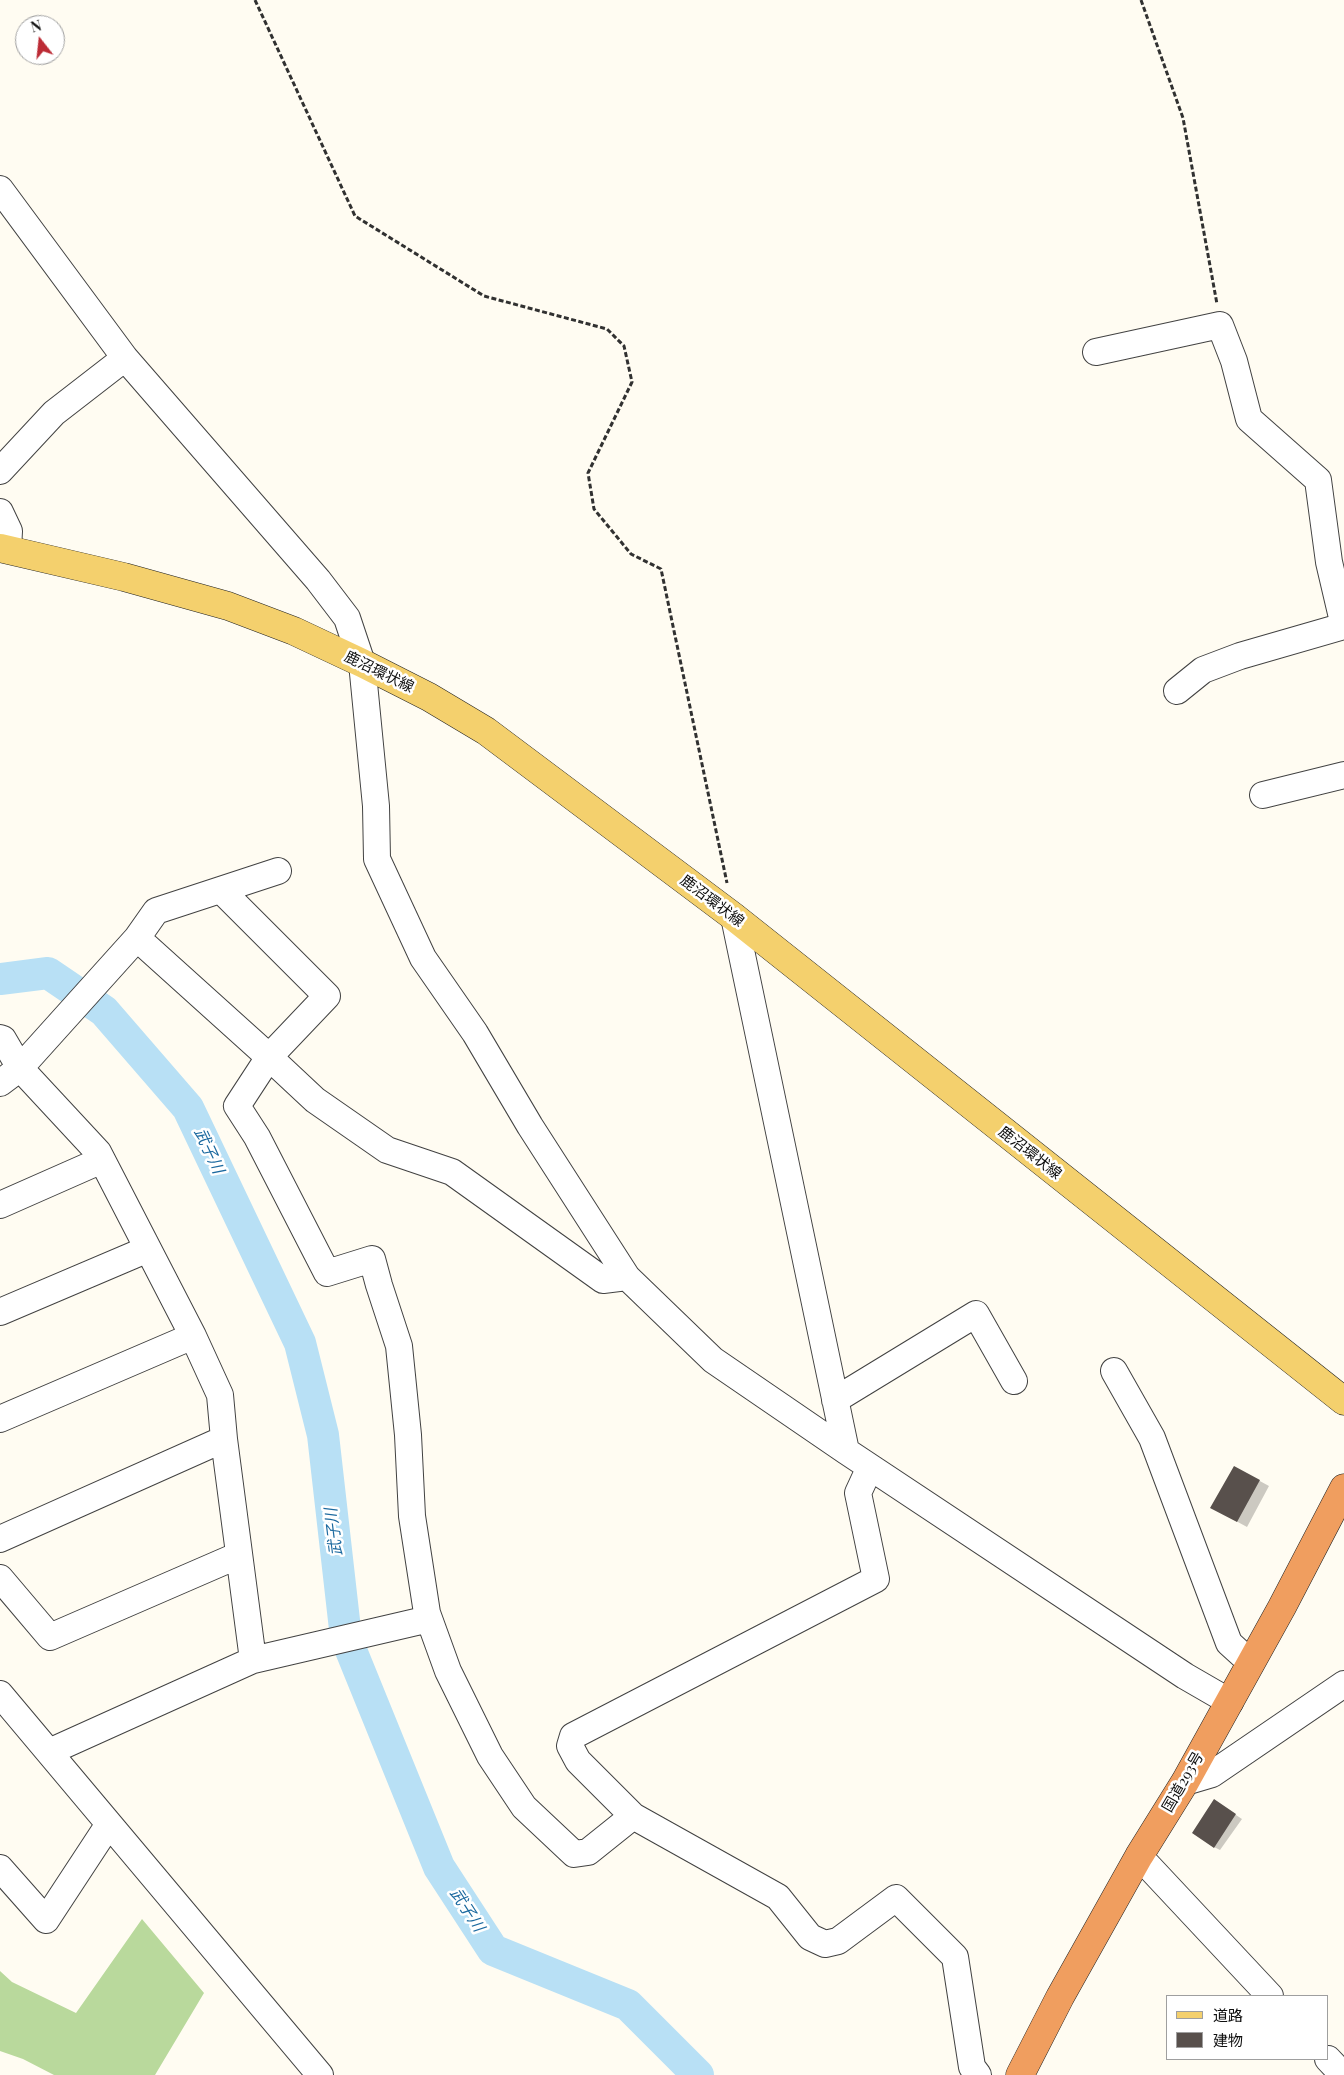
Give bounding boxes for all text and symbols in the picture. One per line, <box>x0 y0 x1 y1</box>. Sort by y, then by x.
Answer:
north arrow <box>15 15 65 65</box>
text: N <box>29 16 43 37</box>
street label: 鹿沼環状線 <box>341 647 417 697</box>
street label: 鹿沼環状線 <box>677 871 747 931</box>
street label: 鹿沼環状線 <box>995 1123 1065 1183</box>
water label: 武子川 <box>190 1125 228 1177</box>
water label: 武子川 <box>322 1507 346 1557</box>
street label: 国道293号 <box>1159 1749 1207 1815</box>
water label: 武子川 <box>446 1885 488 1935</box>
legend <box>1166 1995 1329 2060</box>
text: 道路 <box>1213 2005 1243 2025</box>
text: 建物 <box>1213 2030 1243 2050</box>

